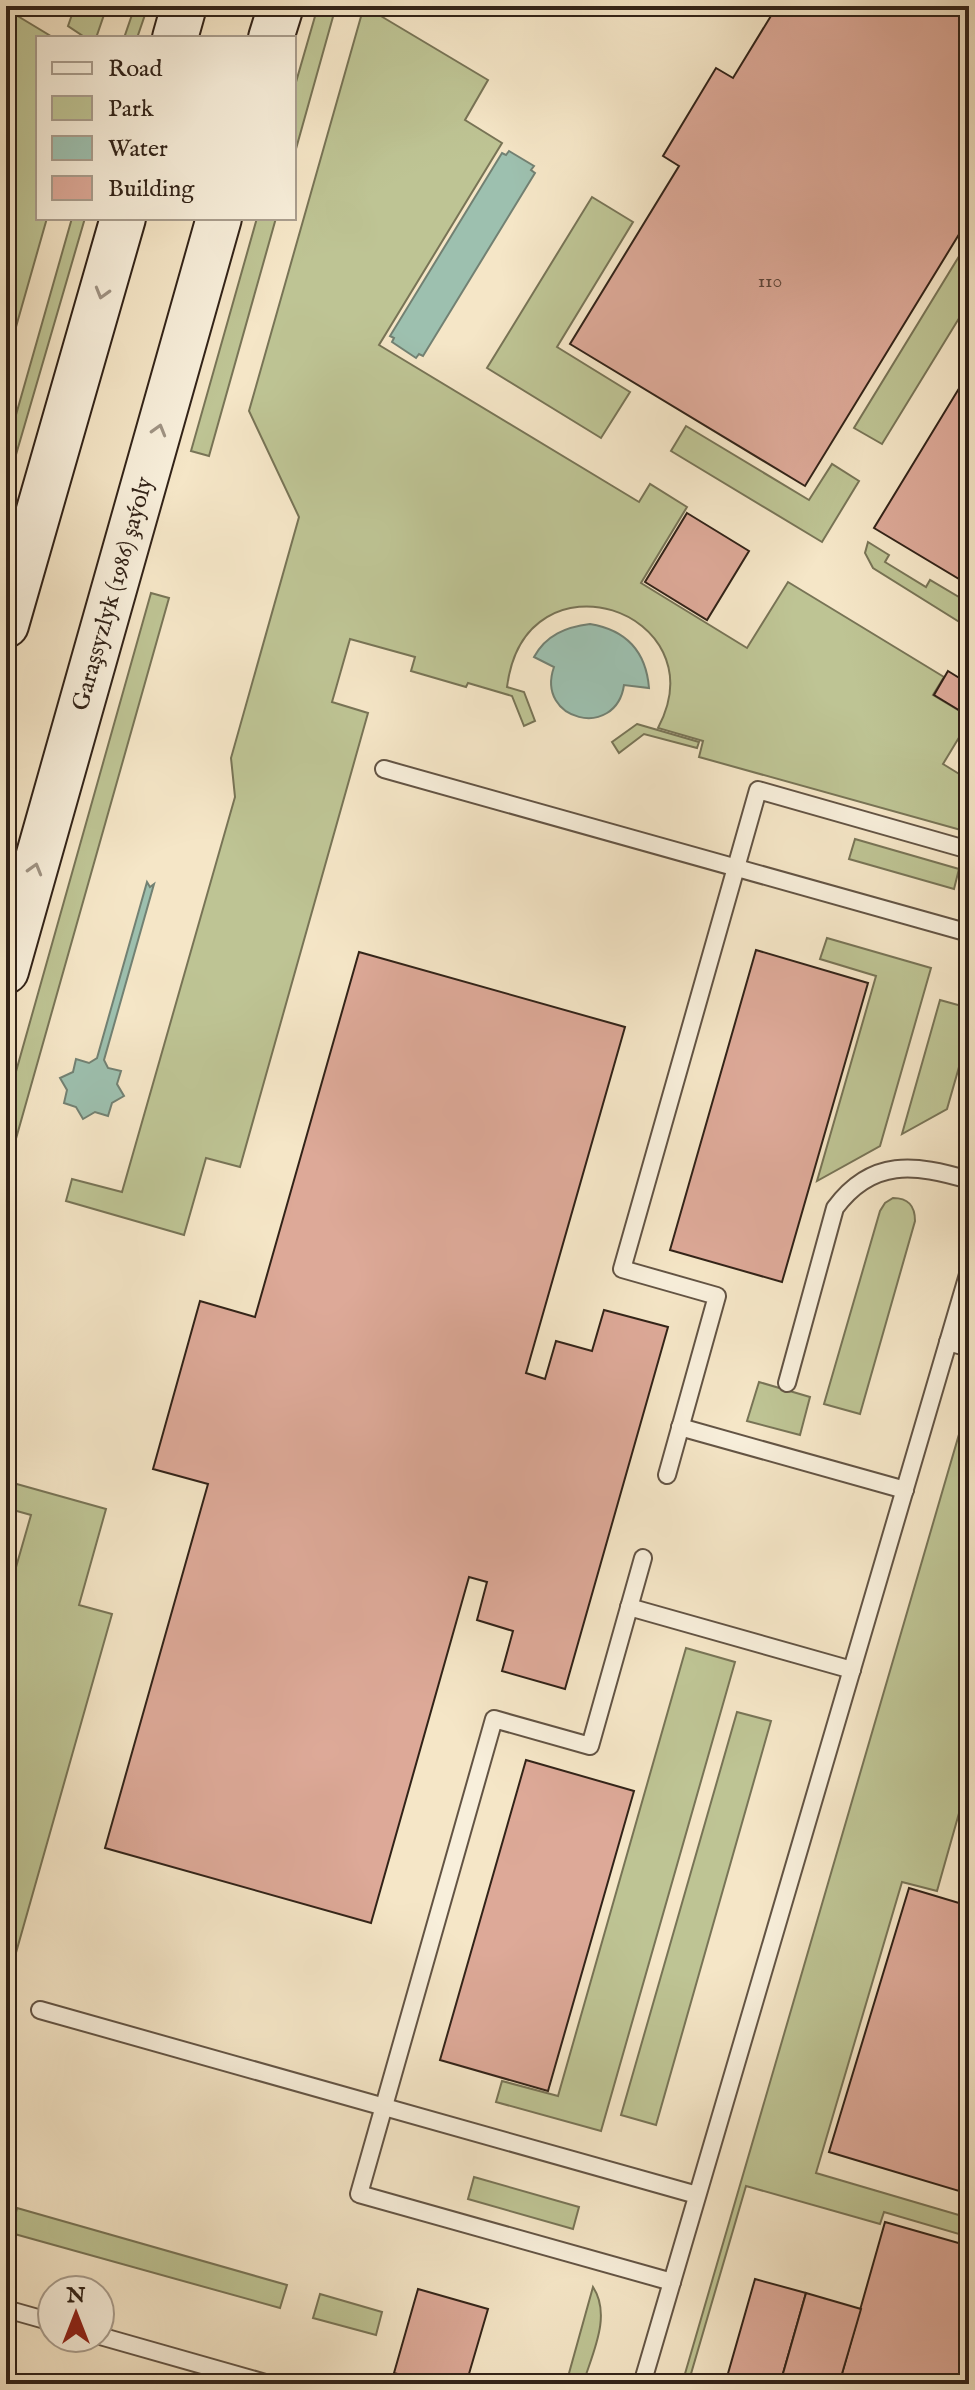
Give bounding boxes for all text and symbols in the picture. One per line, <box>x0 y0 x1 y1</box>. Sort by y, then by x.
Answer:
legend <box>36 36 296 220</box>
text: Road <box>108 54 162 85</box>
text: Park <box>108 94 154 125</box>
text: Water <box>108 134 168 165</box>
text: Building <box>108 174 195 205</box>
house number: 110 <box>758 269 782 294</box>
one-way arrow <box>94 285 111 299</box>
one-way arrow <box>150 424 166 438</box>
street label: Garaşsyzlyk (1986) şaýoly <box>65 473 161 714</box>
one-way arrow <box>26 863 42 876</box>
north arrow <box>36 2274 116 2354</box>
text: N <box>65 2282 86 2310</box>

